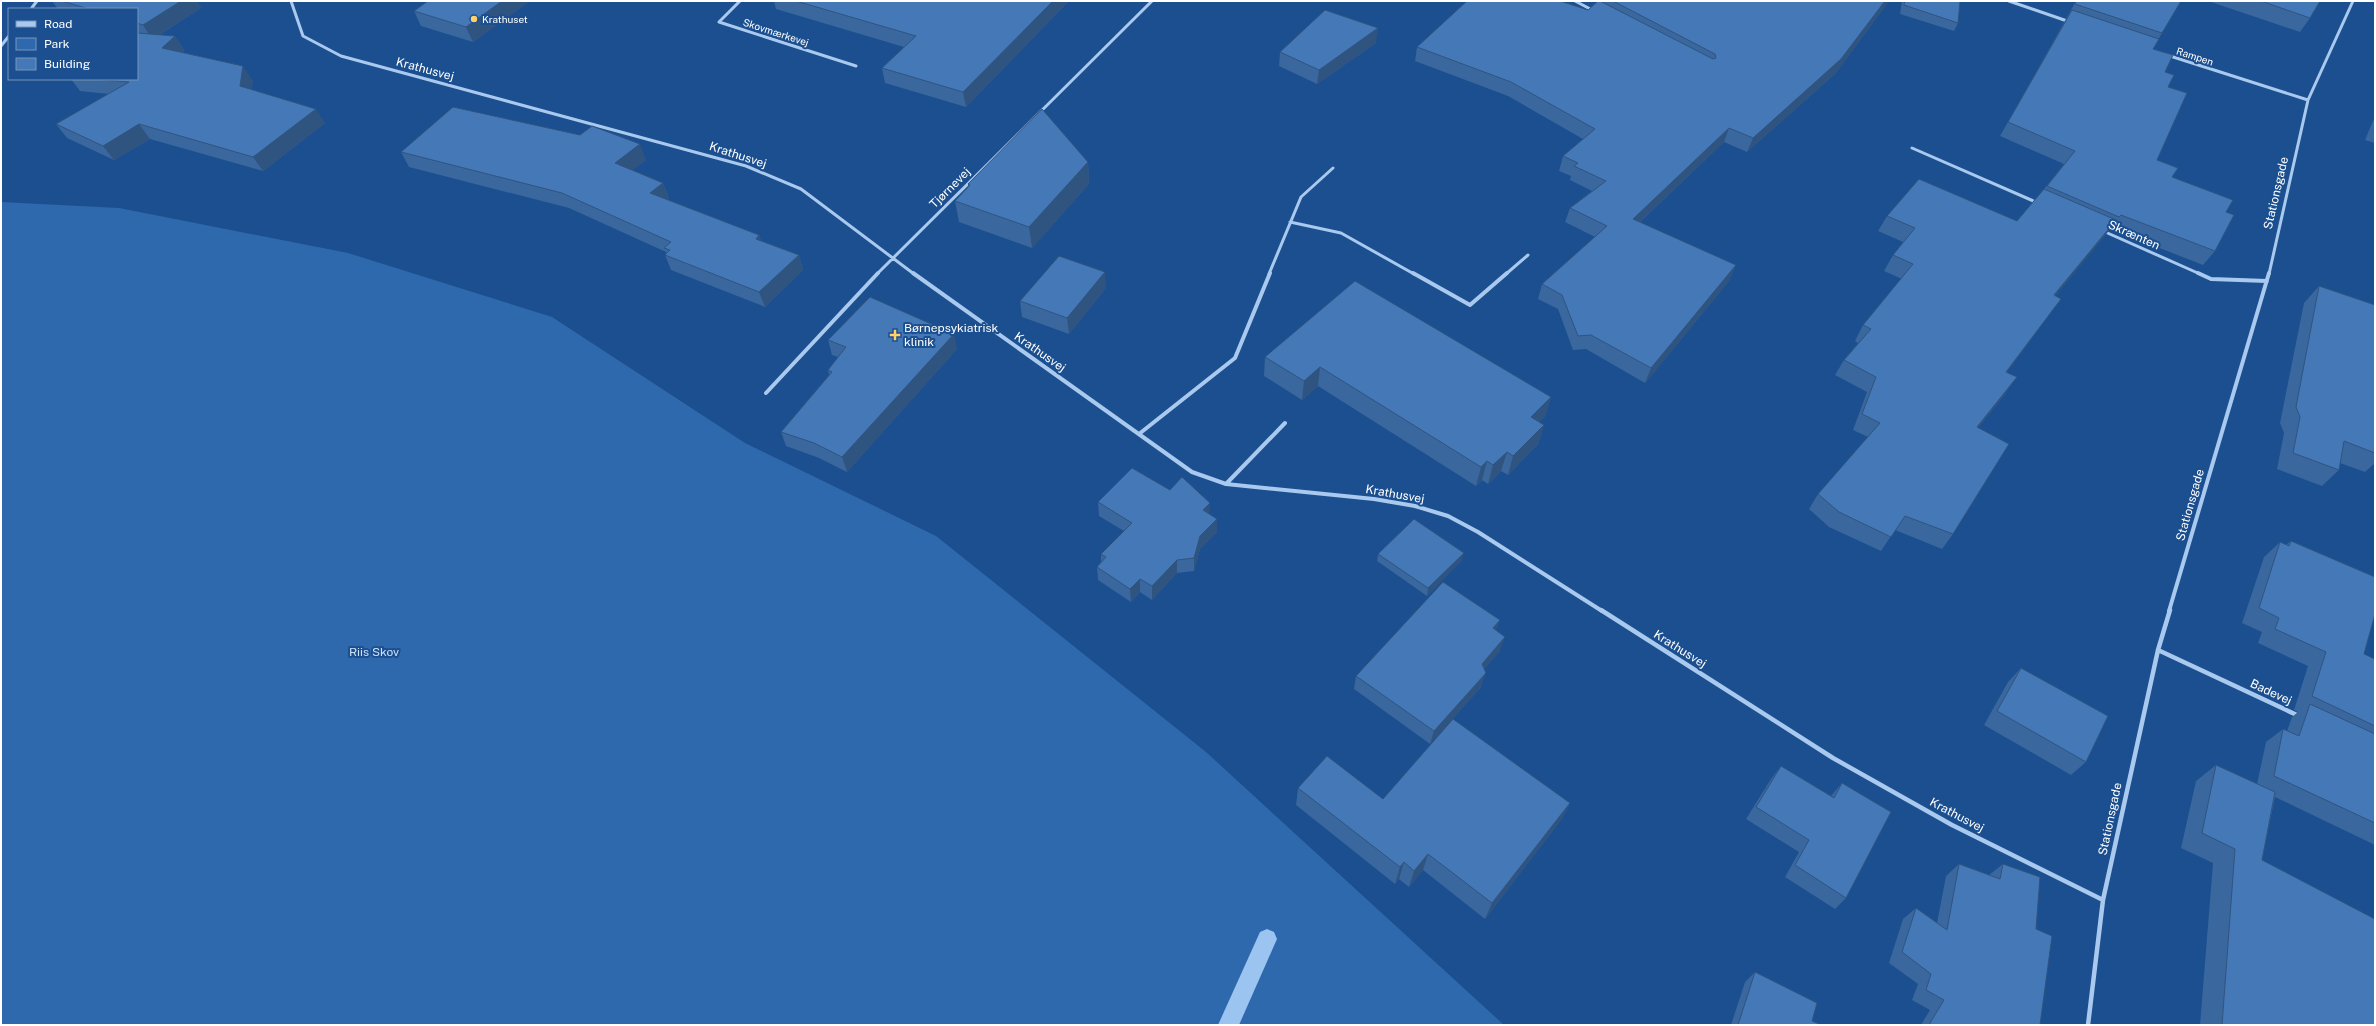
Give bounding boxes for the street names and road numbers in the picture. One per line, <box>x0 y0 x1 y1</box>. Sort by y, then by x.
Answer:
street label: Skovmærkevej <box>742 16 810 48</box>
street label: Rampen <box>2175 44 2215 68</box>
street label: Krathusvej <box>394 55 456 83</box>
street label: Krathusvej <box>708 139 768 171</box>
street label: Stationsgade <box>2261 155 2291 231</box>
street label: Tjørnevej <box>927 165 973 211</box>
street label: Skrænten <box>2106 217 2162 253</box>
street label: Krathusvej <box>1012 329 1068 375</box>
street label: Stationsgade <box>2173 467 2207 543</box>
street label: Krathusvej <box>1364 482 1426 506</box>
street label: Krathusvej <box>1651 627 1709 671</box>
street label: Badevej <box>2248 676 2294 708</box>
street label: Stationsgade <box>2095 781 2125 857</box>
street label: Krathusvej <box>1927 795 1987 835</box>

